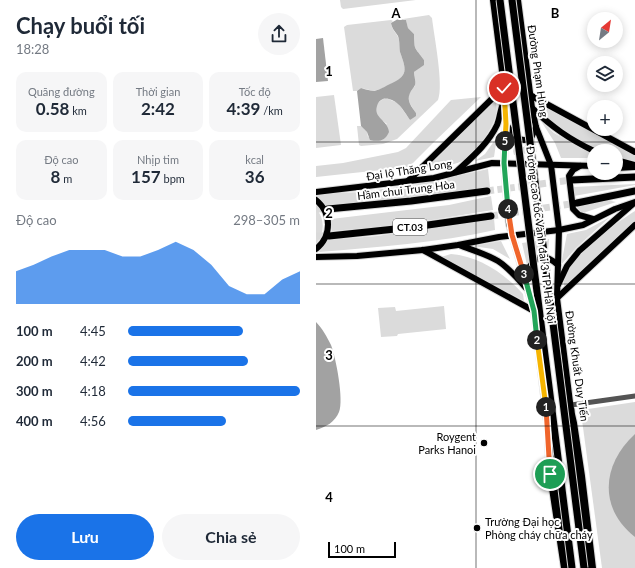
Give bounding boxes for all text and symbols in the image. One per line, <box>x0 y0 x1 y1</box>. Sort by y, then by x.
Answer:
text: A <box>390 5 401 21</box>
text: B <box>551 5 560 21</box>
text: Chạy buổi tối <box>16 12 145 39</box>
north arrow <box>587 12 623 48</box>
map controls <box>587 12 623 180</box>
button: share <box>258 13 300 55</box>
street label: Đường Phạm Hùng <box>526 24 551 118</box>
text: 18:28 <box>16 41 49 57</box>
button: layers <box>587 56 623 92</box>
text: 1 <box>325 63 333 79</box>
pin <box>487 71 521 105</box>
icon: check <box>493 77 515 99</box>
text: Quãng đường <box>28 85 95 98</box>
text: Thời gian <box>136 85 180 98</box>
text: Tốc độ <box>239 85 271 98</box>
text: 0.58 <box>36 98 69 119</box>
text: 2:42 <box>141 98 175 119</box>
text: 4:39 <box>226 98 260 119</box>
button: + <box>587 100 623 136</box>
text: km <box>69 104 87 117</box>
text: /km <box>260 104 283 117</box>
pin: 5 <box>495 131 515 151</box>
text: 5 <box>502 134 508 147</box>
button: − <box>587 144 623 180</box>
street label: Đường cao tốc Vành đai 3 TP. Hà Nội <box>524 145 558 325</box>
text: Độ cao <box>44 153 79 166</box>
text: Nhịp tim <box>137 153 179 166</box>
text: kcal <box>245 153 264 166</box>
street label: Đại lộ Thăng Long <box>365 156 453 183</box>
text: 8 <box>50 166 60 187</box>
text: 157 <box>131 166 161 187</box>
text: 36 <box>245 166 265 187</box>
text: m <box>60 172 72 185</box>
text: bpm <box>161 172 185 185</box>
street label: Hầm chui Trung Hòa <box>356 177 455 202</box>
pin: 4 <box>498 199 518 219</box>
text: 4 <box>505 202 511 215</box>
text: 2 <box>325 205 333 221</box>
text: Độ cao <box>16 212 57 228</box>
text: 298–305 m <box>233 212 300 228</box>
road number: CT.03 <box>393 219 427 235</box>
pin: 3 <box>514 264 534 284</box>
street label: Đường Khuất Duy Tiến <box>563 310 592 422</box>
text: 100 m <box>16 323 53 339</box>
text: 4:45 <box>80 323 106 339</box>
pin: 2 <box>527 330 547 350</box>
text: 2 <box>534 333 540 346</box>
text: 3 <box>325 347 333 363</box>
text: 200 m <box>16 353 53 369</box>
text: 4:42 <box>80 353 106 369</box>
text: 300 m <box>16 383 53 399</box>
text: 4:18 <box>80 383 106 399</box>
pin: 1 <box>536 397 556 417</box>
text: 1 <box>543 400 549 413</box>
text: 400 m <box>16 413 53 429</box>
text: 4:56 <box>80 413 106 429</box>
place label: Roygent Parks Hanoi <box>418 430 476 456</box>
marker: Roygent Parks Hanoi <box>479 438 489 448</box>
pin <box>533 457 567 491</box>
icon: arrive <box>539 463 561 485</box>
text: 4 <box>325 489 333 505</box>
button: Lưu <box>16 514 154 560</box>
button: Chia sẻ <box>162 514 300 560</box>
place label: Trường Đại học Phòng cháy chữa cháy <box>485 515 593 541</box>
marker: Trường Đại học Phòng cháy chữa cháy <box>472 523 482 533</box>
scale bar <box>328 540 396 559</box>
text: 100 m <box>334 542 365 555</box>

